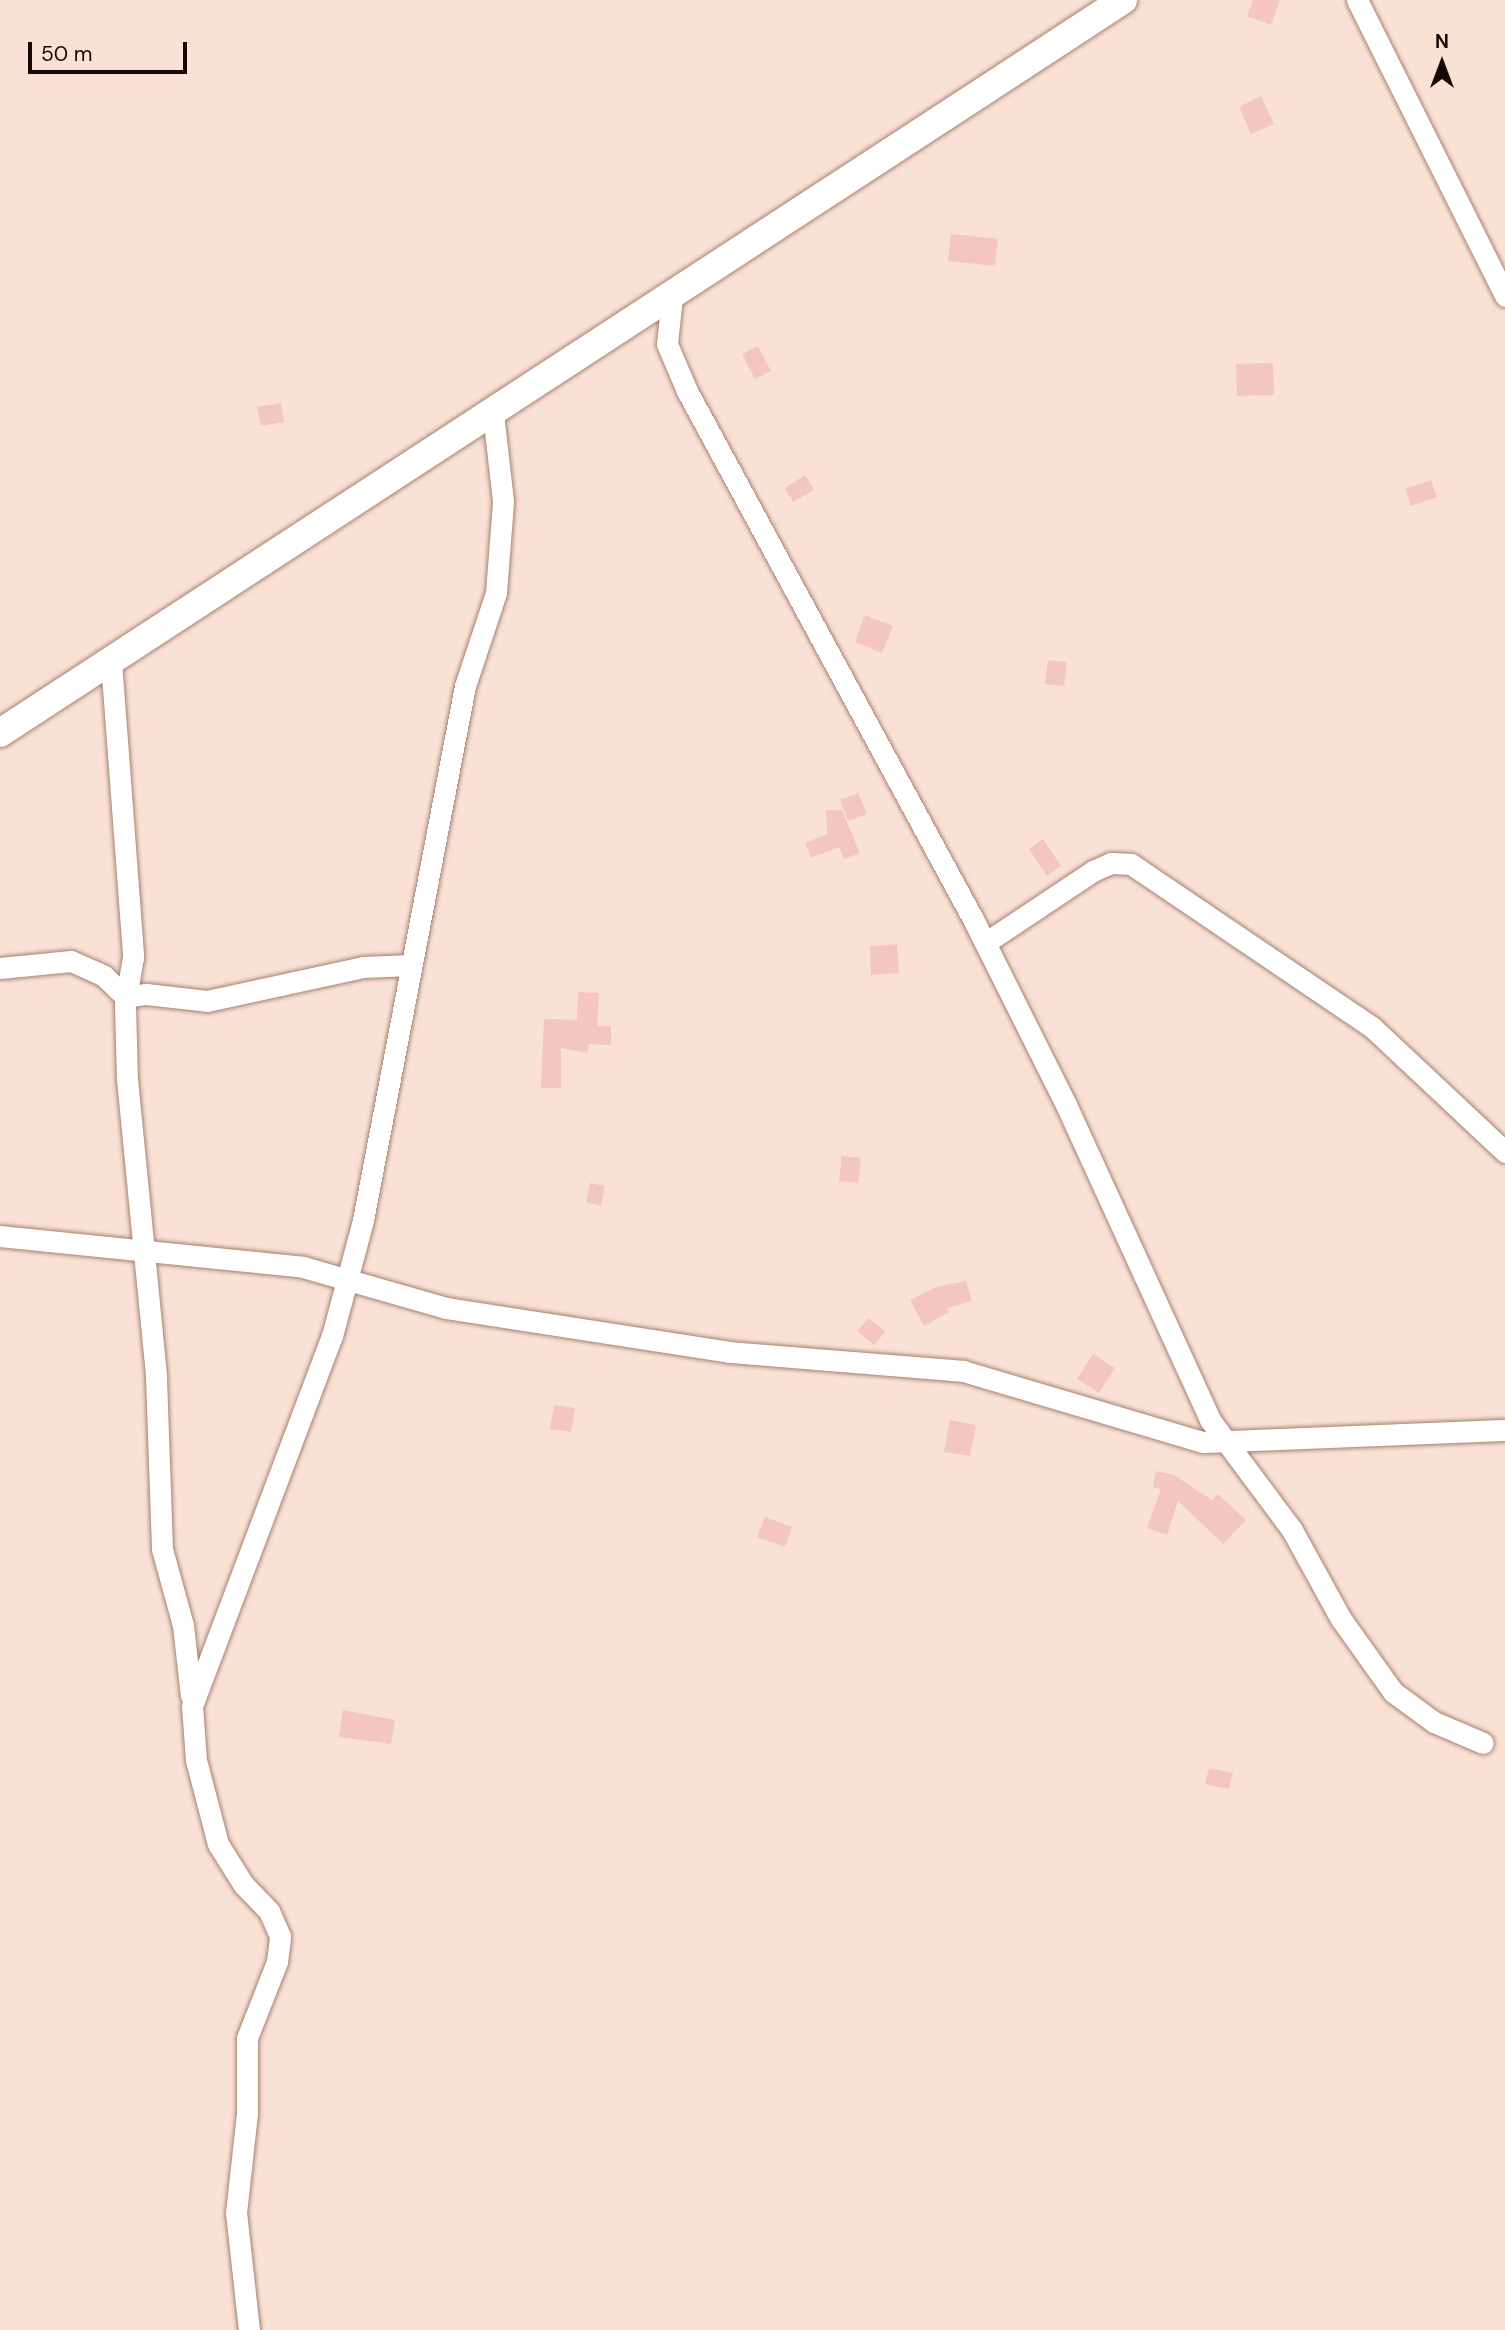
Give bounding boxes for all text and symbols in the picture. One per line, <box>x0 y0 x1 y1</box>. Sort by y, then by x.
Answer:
scale bar <box>32 28 191 72</box>
north arrow <box>1407 28 1477 98</box>
text: N <box>1435 29 1449 54</box>
text: 50 m <box>41 40 92 68</box>

